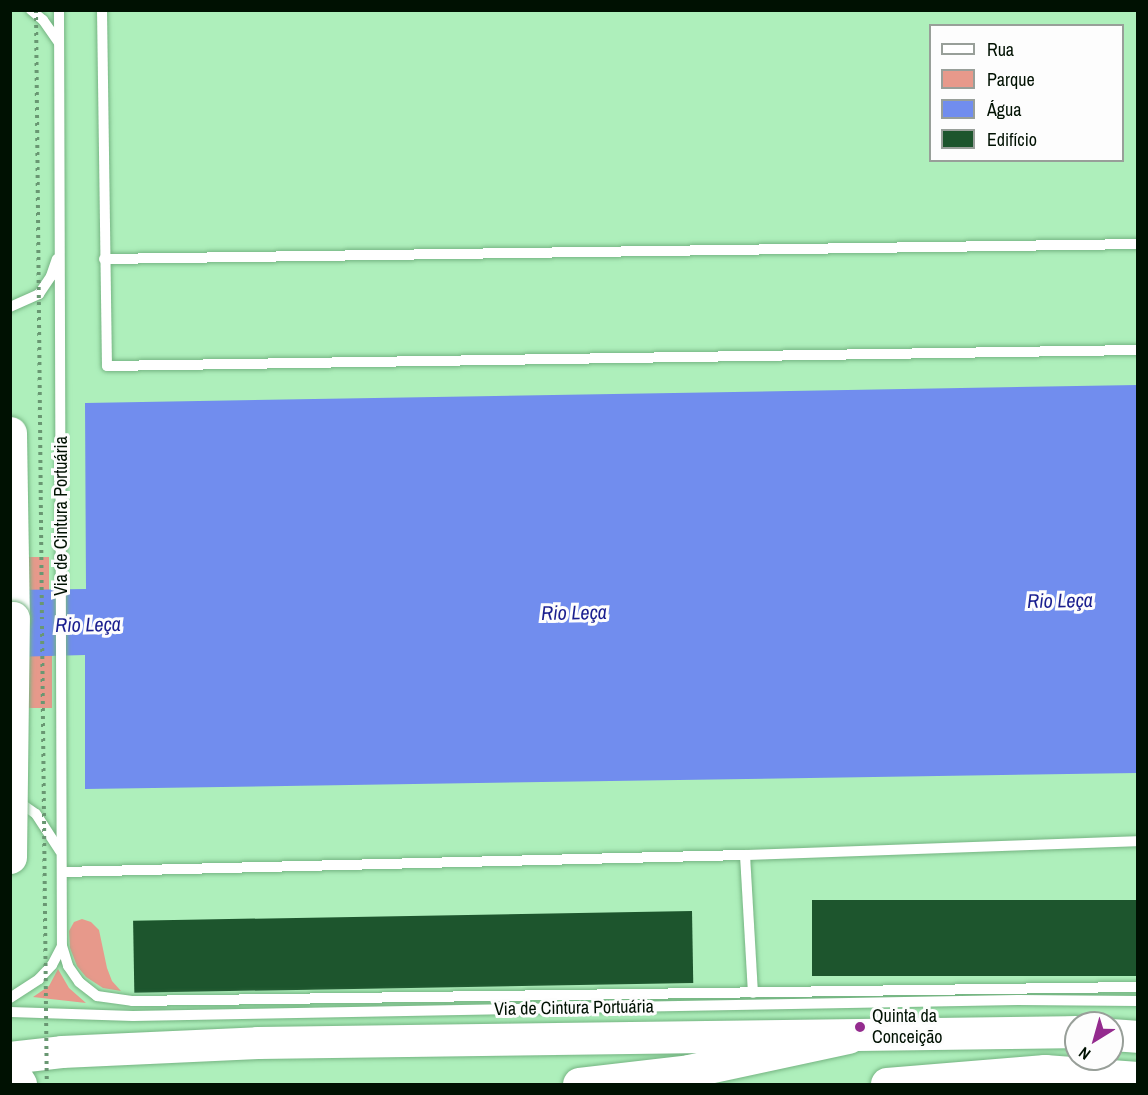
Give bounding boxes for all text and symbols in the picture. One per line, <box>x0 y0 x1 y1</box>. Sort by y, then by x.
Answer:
legend <box>929 24 1124 162</box>
text: Rua <box>987 37 1014 62</box>
text: Parque <box>987 67 1035 92</box>
text: Água <box>987 97 1021 122</box>
text: Edifício <box>987 127 1037 152</box>
street label: Via de Cintura Portuária <box>50 436 72 596</box>
water label: Rio Leça <box>1027 587 1093 613</box>
water label: Rio Leça <box>541 599 607 625</box>
water label: Rio Leça <box>55 611 121 637</box>
street label: Via de Cintura Portuária <box>494 996 654 1020</box>
place label: Quinta da Conceição <box>872 1006 943 1048</box>
north arrow <box>1064 1011 1124 1071</box>
marker: Quinta da Conceição <box>853 1020 867 1034</box>
text: N <box>1074 1042 1095 1065</box>

